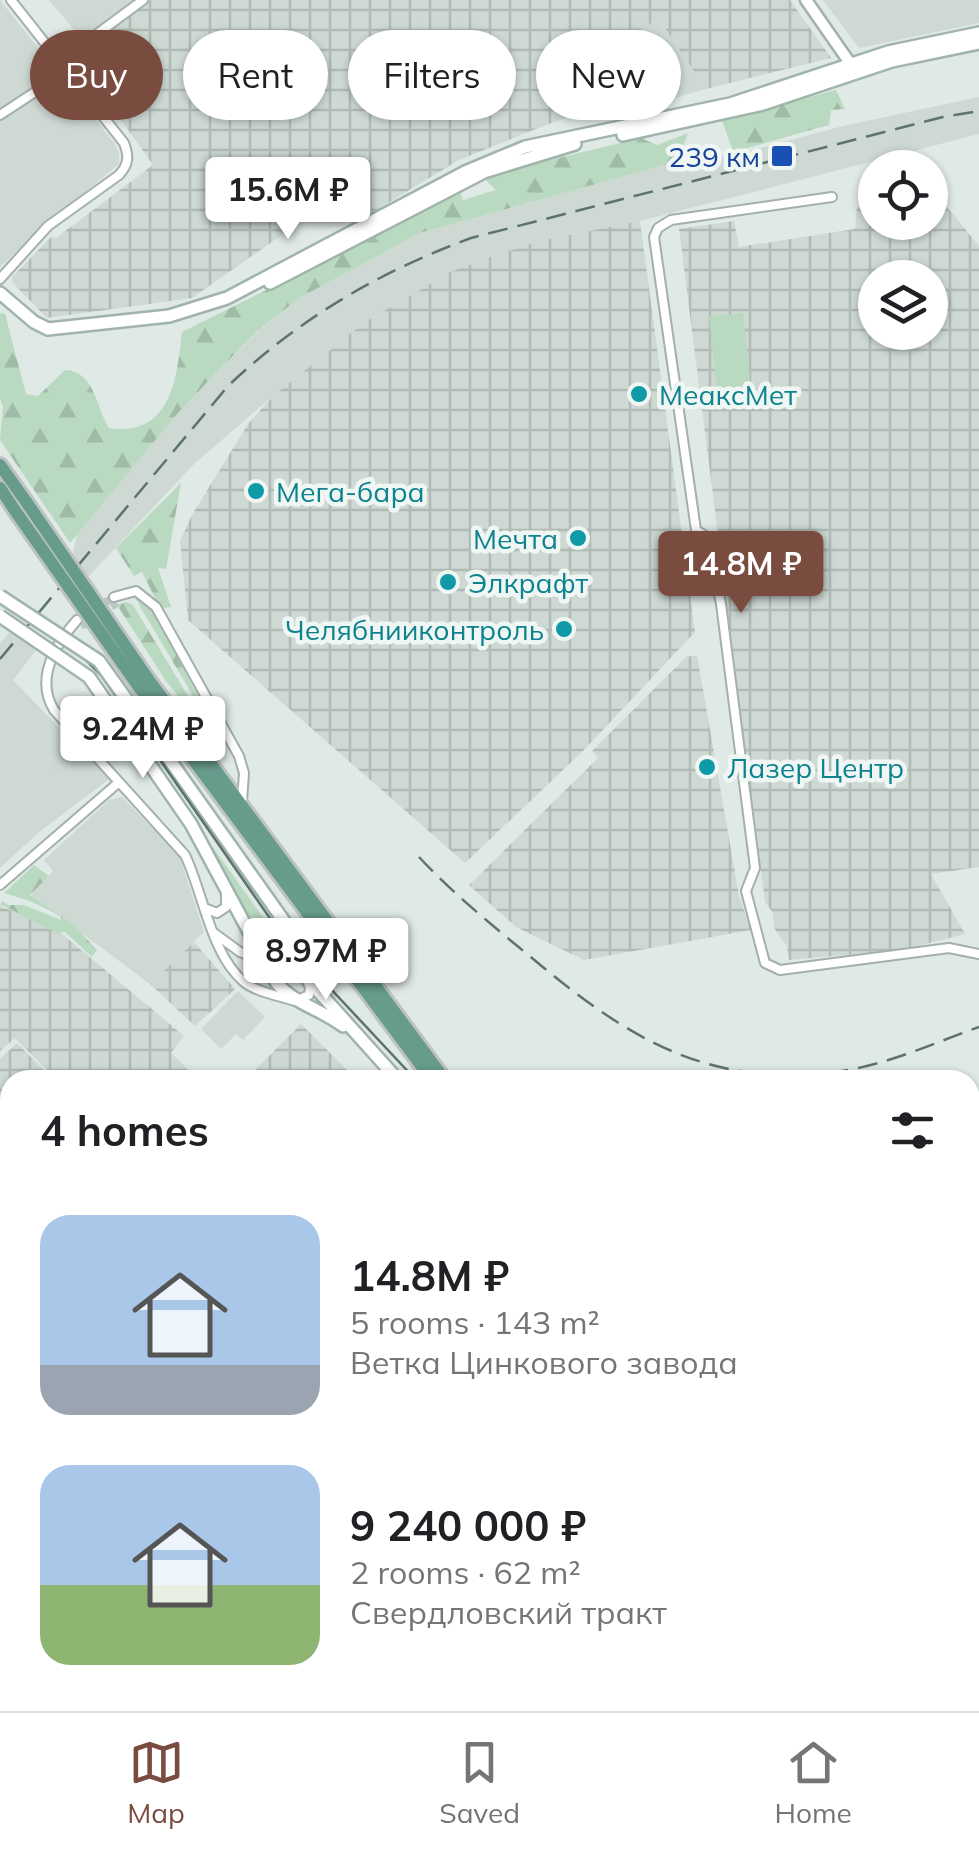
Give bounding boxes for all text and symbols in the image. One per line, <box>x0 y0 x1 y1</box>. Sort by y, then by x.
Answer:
chip: Buy <box>30 30 163 120</box>
chip: Rent <box>183 30 328 120</box>
chip: Filters <box>348 30 516 120</box>
chip: New <box>536 30 681 120</box>
place label: 239 км <box>668 139 760 174</box>
marker: 239 км <box>769 143 795 169</box>
map controls <box>858 150 948 350</box>
button: locate <box>858 150 948 240</box>
pin: 15.6M ₽ <box>196 157 380 242</box>
text: 15.6M ₽ <box>227 169 349 209</box>
button: layers <box>858 260 948 350</box>
place label: МеаксМет <box>659 377 797 412</box>
marker: МеаксМет <box>628 383 650 405</box>
place label: Мега-бара <box>276 474 425 509</box>
marker: Мега-бара <box>245 480 267 502</box>
place label: Мечта <box>473 521 558 556</box>
marker: Мечта <box>567 527 589 549</box>
pin: 14.8M ₽ <box>649 531 833 616</box>
text: 14.8M ₽ <box>680 543 802 583</box>
place label: Элкрафт <box>468 565 589 600</box>
marker: Элкрафт <box>437 571 459 593</box>
place label: Челябнииконтроль <box>285 612 544 647</box>
marker: Челябнииконтроль <box>553 618 575 640</box>
pin: 9.24M ₽ <box>51 696 235 781</box>
text: 9.24M ₽ <box>82 708 204 748</box>
place label: Лазер Центр <box>727 750 904 785</box>
marker: Лазер Центр <box>696 756 718 778</box>
pin: 8.97M ₽ <box>234 918 418 1003</box>
text: 8.97M ₽ <box>265 930 387 970</box>
icon: filters <box>885 1103 940 1158</box>
text: 4 homes <box>40 1104 209 1157</box>
text: 14.8M ₽ <box>350 1249 509 1302</box>
icon: home <box>120 1255 240 1375</box>
text: 5 rooms · 143 m² <box>350 1302 600 1342</box>
text: Ветка Цинкового завода <box>350 1342 738 1382</box>
text: 9 240 000 ₽ <box>350 1499 586 1552</box>
icon: home <box>120 1505 240 1625</box>
text: 2 rooms · 62 m² <box>350 1552 581 1592</box>
text: Свердловский тракт <box>350 1592 667 1632</box>
tab: Map <box>127 1735 185 1830</box>
tab: Saved <box>439 1735 520 1830</box>
tab: Home <box>774 1735 852 1830</box>

